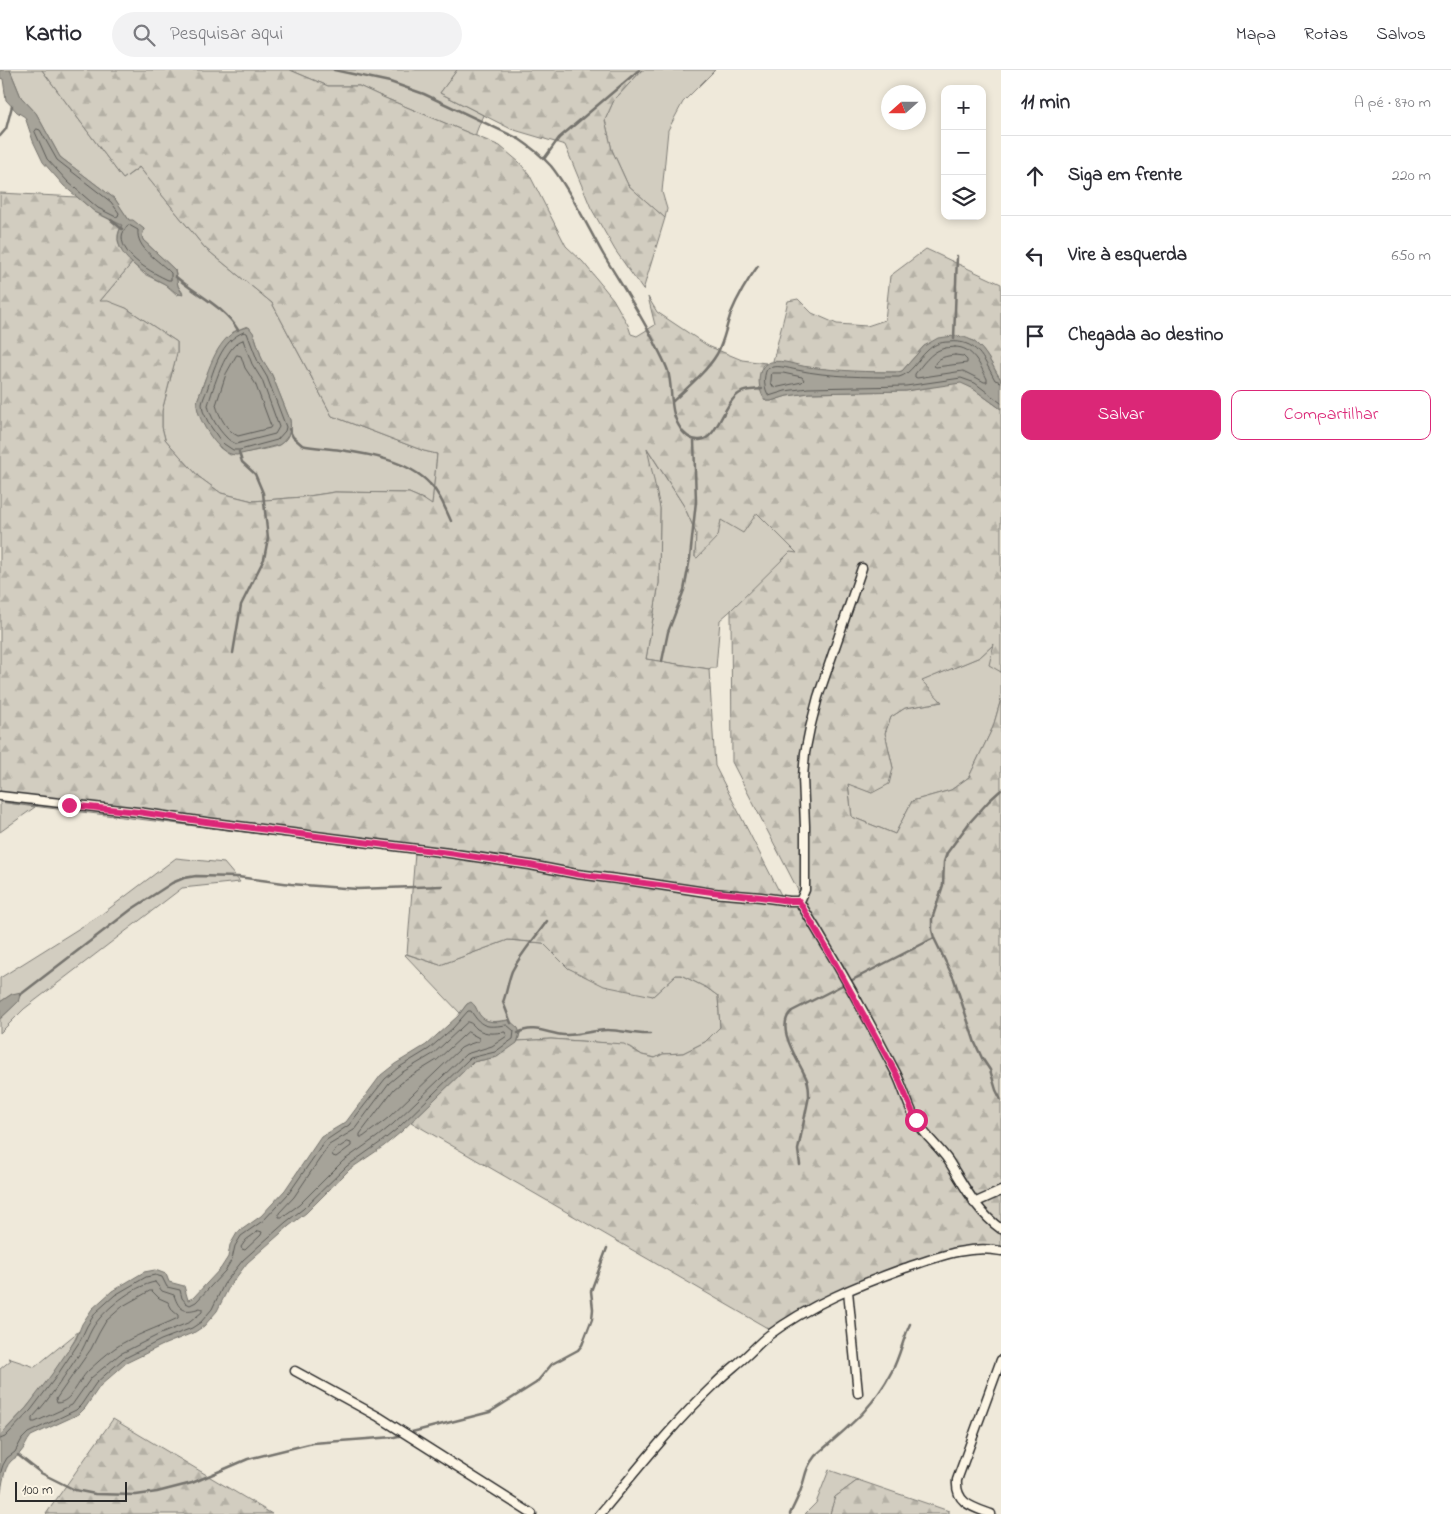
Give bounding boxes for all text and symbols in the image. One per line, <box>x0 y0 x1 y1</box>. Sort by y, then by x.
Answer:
search box <box>112 12 462 57</box>
text: Kartio <box>25 17 82 52</box>
icon: search <box>130 21 158 49</box>
text: Pesquisar aqui <box>170 21 283 48</box>
text: Mapa <box>1236 22 1276 48</box>
text: Rotas <box>1304 22 1348 48</box>
text: Salvos <box>1376 22 1426 48</box>
north arrow <box>881 85 926 130</box>
map controls <box>941 85 986 220</box>
button: + <box>941 85 986 130</box>
text: 11 min <box>1021 88 1070 118</box>
text: A pé · 870 m <box>1354 91 1431 115</box>
button: − <box>941 130 986 175</box>
icon: ahead <box>1021 162 1049 190</box>
text: Siga em frente <box>1068 162 1182 189</box>
text: 220 m <box>1392 164 1431 188</box>
button: layers <box>941 175 986 220</box>
icon: left <box>1021 242 1049 270</box>
text: Vire à esquerda <box>1068 242 1187 269</box>
text: 650 m <box>1391 244 1431 268</box>
icon: arrive <box>1021 322 1049 350</box>
text: Chegada ao destino <box>1068 322 1223 349</box>
button: Salvar <box>1021 390 1221 440</box>
button: Compartilhar <box>1231 390 1431 440</box>
route end <box>58 794 81 817</box>
route start <box>905 1109 928 1132</box>
scale bar <box>15 1479 128 1502</box>
text: 100 m <box>22 1480 53 1501</box>

